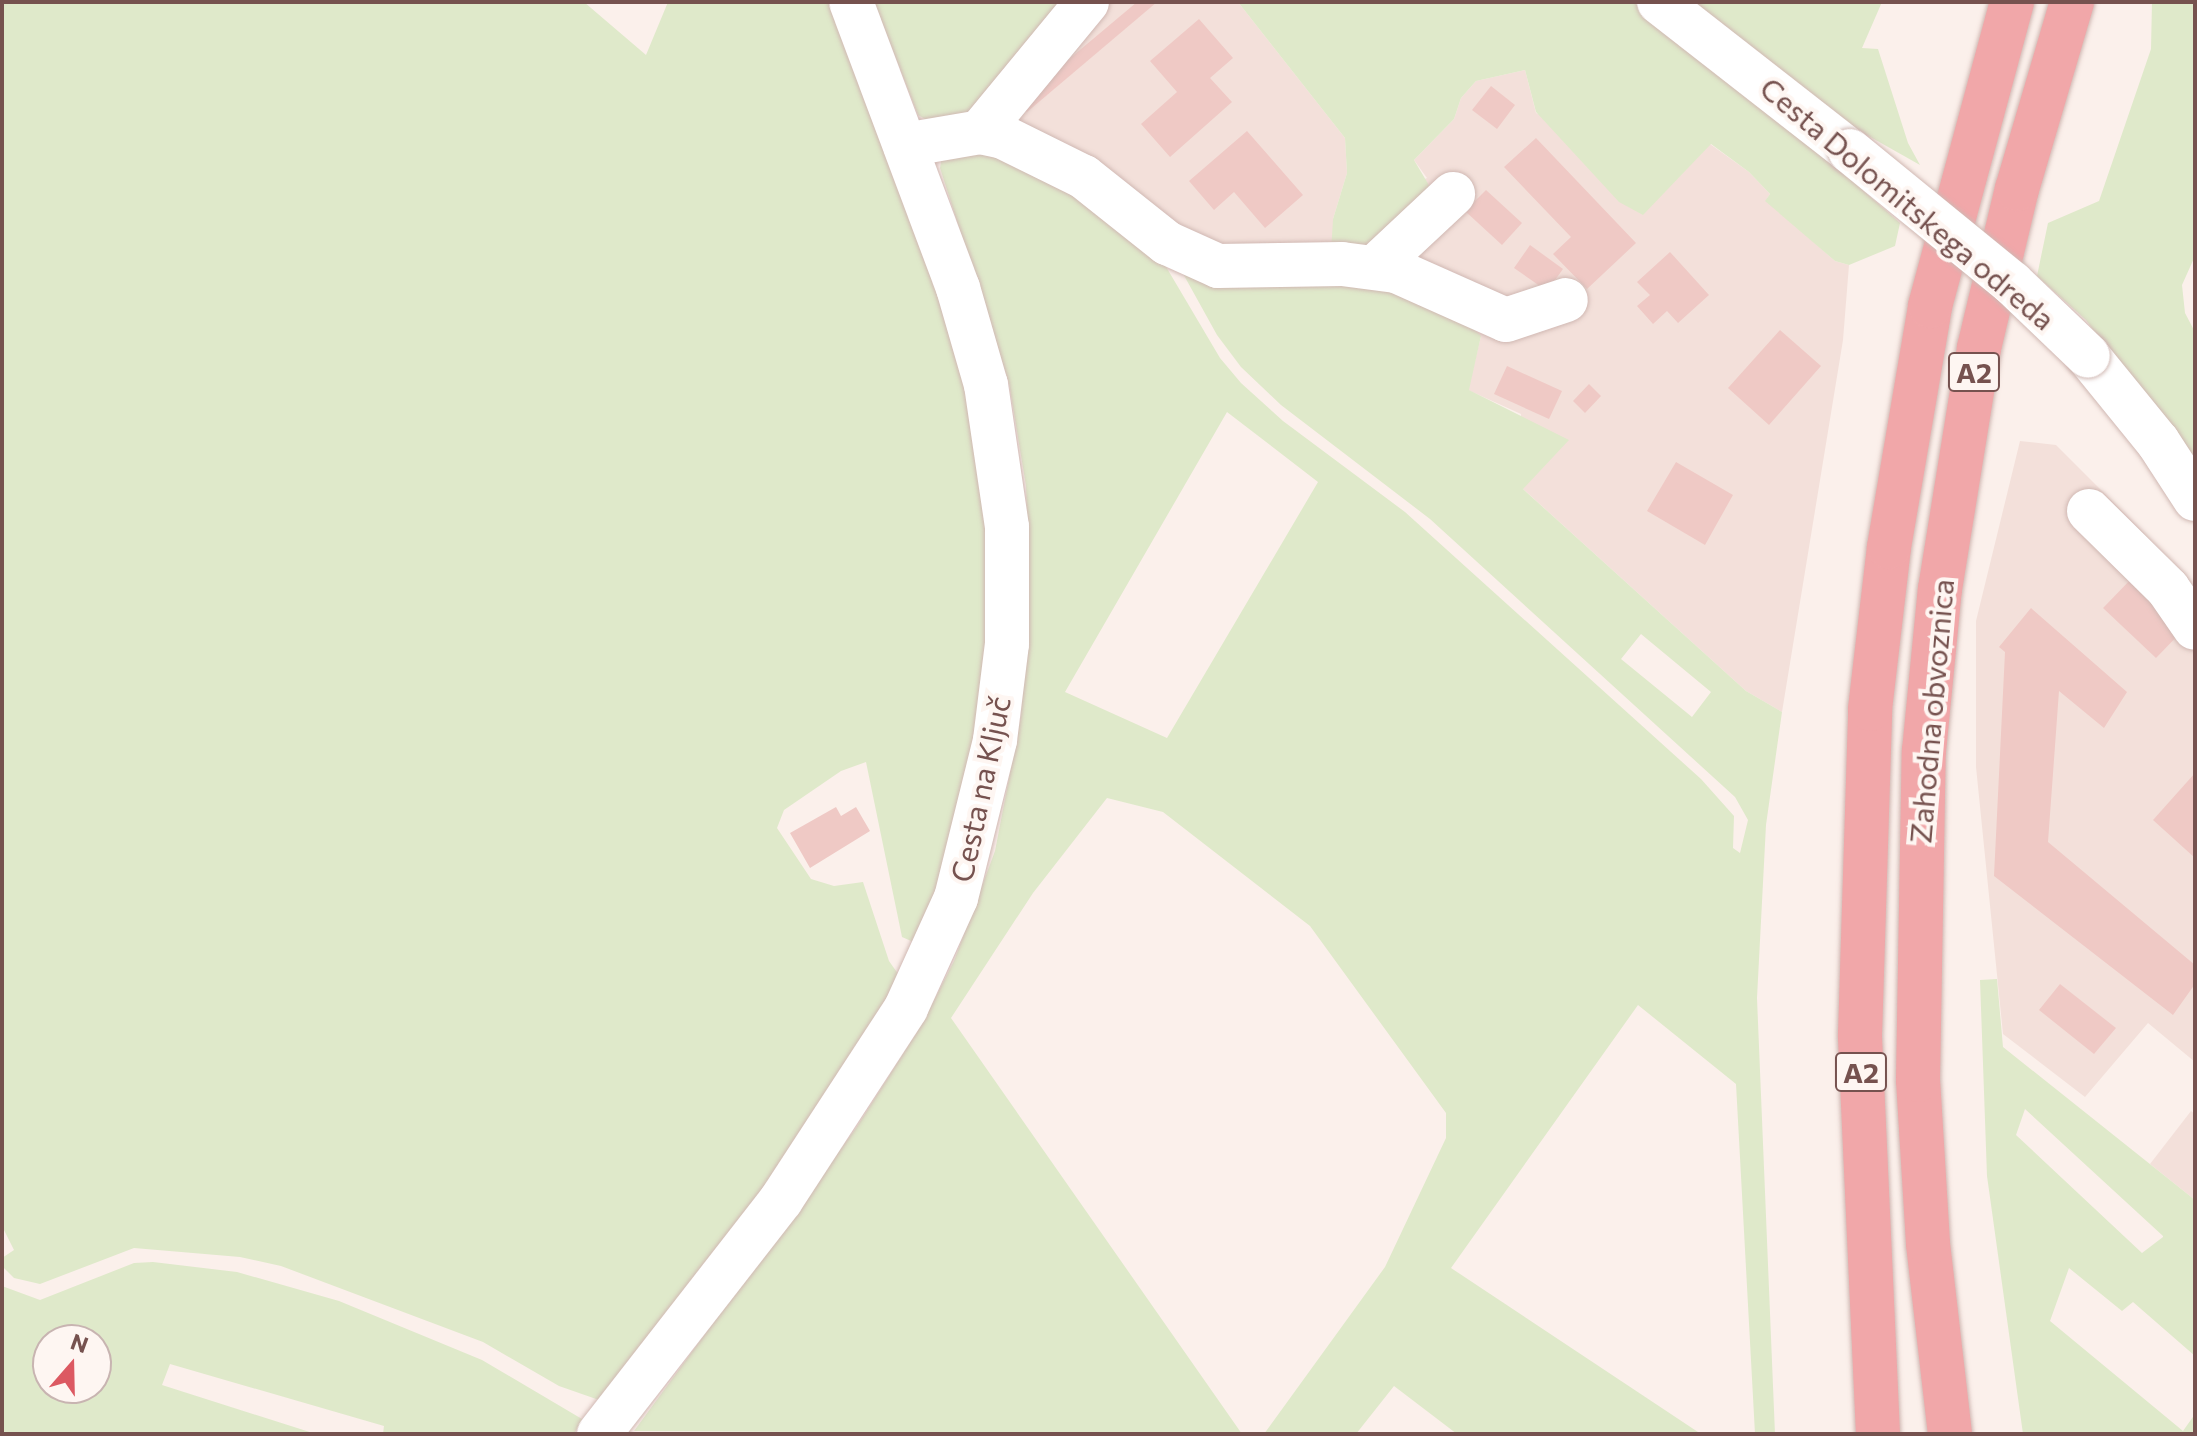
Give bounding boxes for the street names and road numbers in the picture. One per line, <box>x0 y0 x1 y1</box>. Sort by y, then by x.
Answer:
street label: Cesta Dolomitskega odreda <box>1753 69 2063 337</box>
road number: A2 <box>1946 348 2002 396</box>
street label: Zahodna obvoznica <box>1902 577 1960 845</box>
street label: Cesta na Ključ <box>943 693 1017 885</box>
road number: A2 <box>1833 1048 1889 1096</box>

